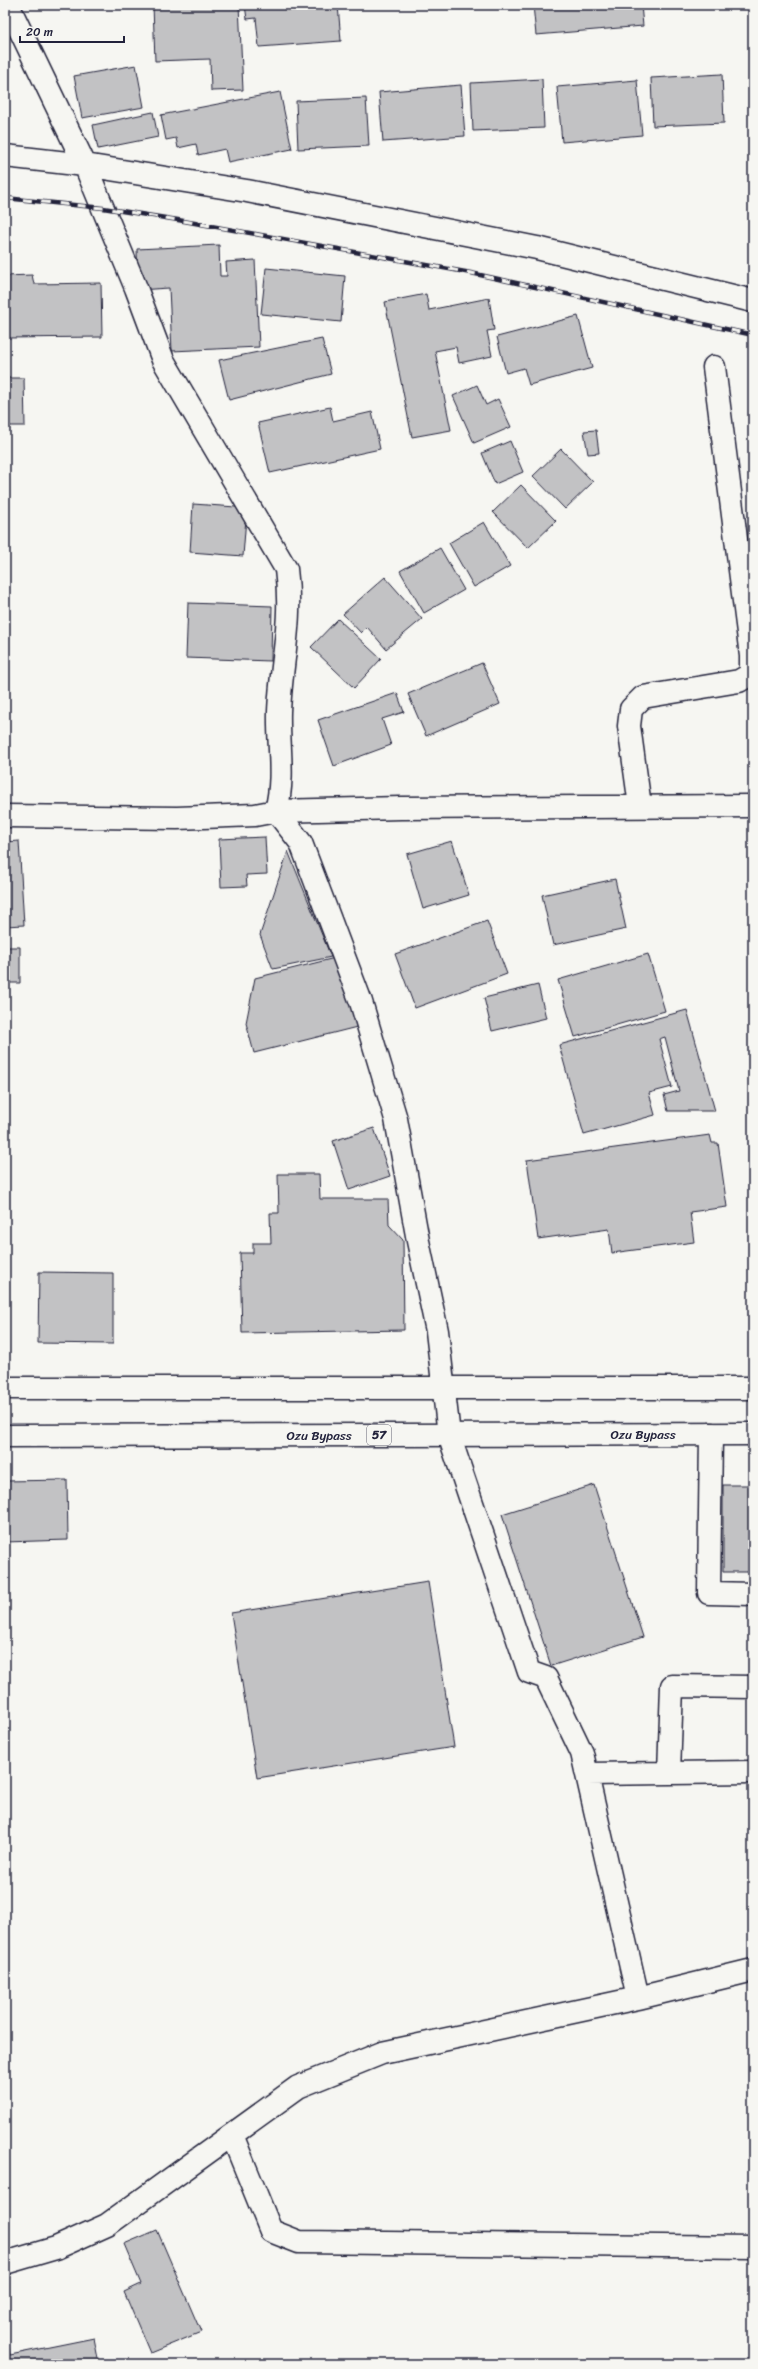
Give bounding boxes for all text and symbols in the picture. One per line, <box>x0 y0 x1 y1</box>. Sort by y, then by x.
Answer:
scale bar <box>20 18 124 44</box>
text: 20 m <box>26 21 53 43</box>
street label: Ozu Bypass <box>610 1423 676 1446</box>
street label: Ozu Bypass <box>286 1424 352 1447</box>
road number: 57 <box>367 1425 391 1445</box>

